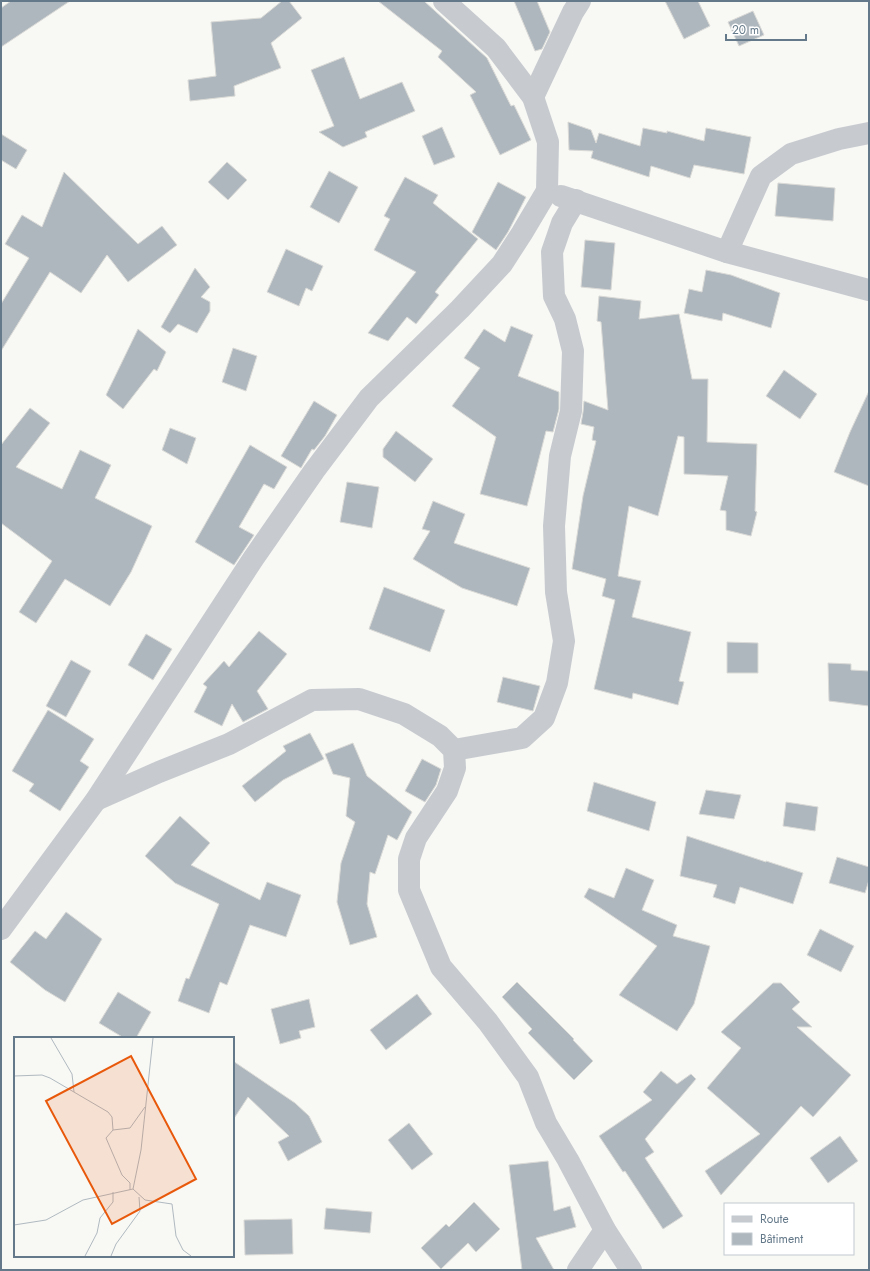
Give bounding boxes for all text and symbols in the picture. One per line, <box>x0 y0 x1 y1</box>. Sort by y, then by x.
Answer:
scale bar <box>726 16 806 42</box>
text: 20 m <box>732 21 759 39</box>
inset map <box>14 1037 234 1257</box>
legend <box>724 1203 854 1255</box>
text: Route <box>760 1210 789 1228</box>
text: Bâtiment <box>760 1230 803 1248</box>

